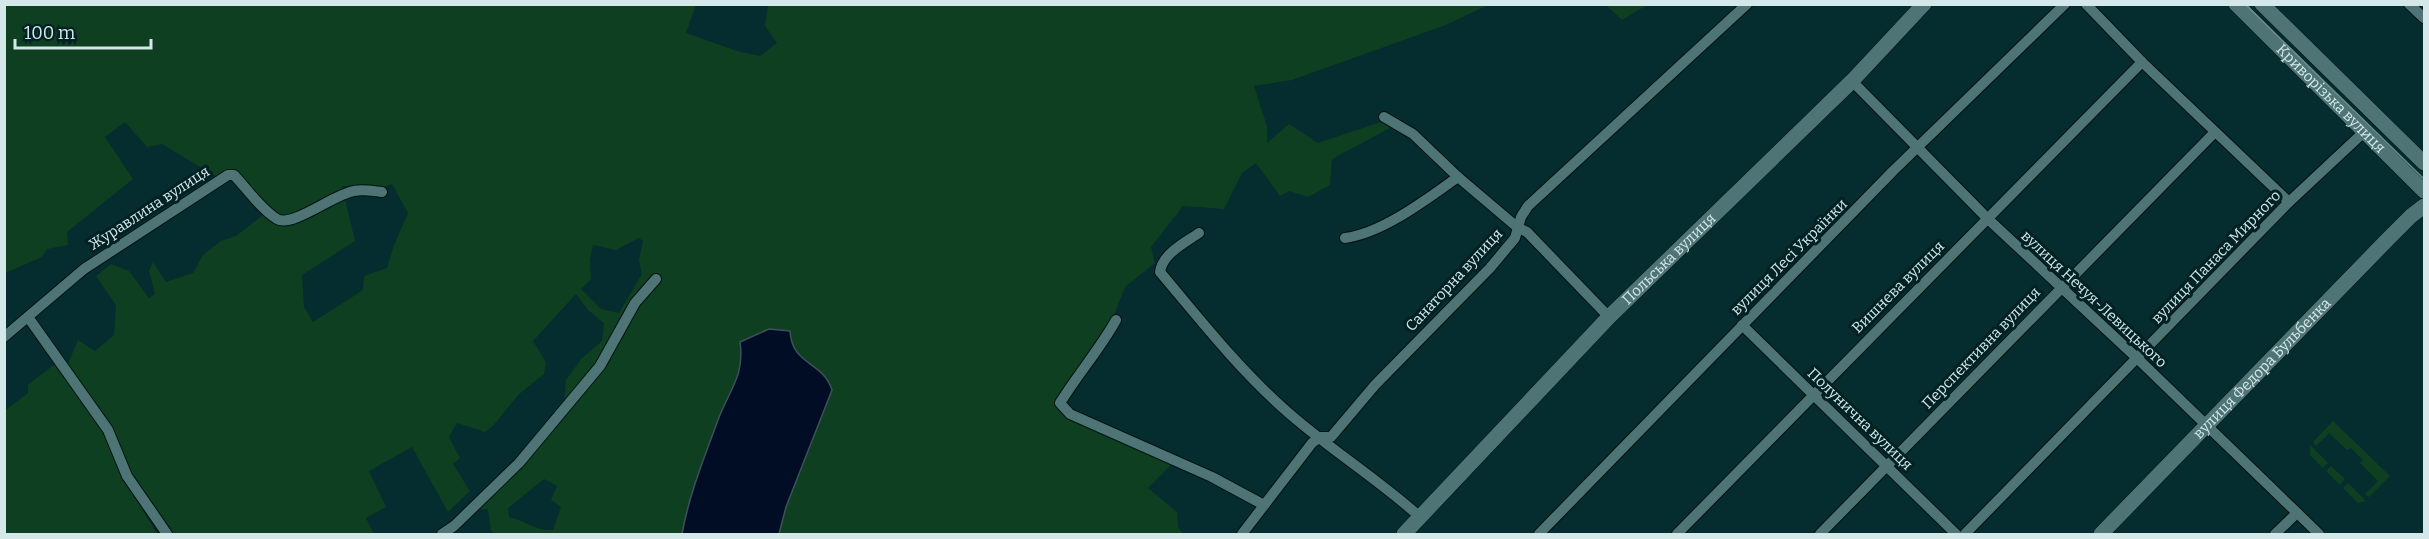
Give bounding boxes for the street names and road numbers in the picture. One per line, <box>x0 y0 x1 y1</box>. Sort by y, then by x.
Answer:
street label: Криворізька вулиця <box>2273 40 2389 157</box>
street label: Журавлина вулиця <box>85 162 213 254</box>
street label: вулиця Панаса Мирного <box>2148 187 2284 327</box>
street label: вулиця Лесі Українки <box>1727 195 1851 319</box>
street label: Польська вулиця <box>1618 209 1719 308</box>
street label: Санаторна вулиця <box>1402 225 1506 335</box>
street label: вулиця Нечуя-Левицького <box>2017 227 2171 371</box>
street label: Вишнева вулиця <box>1848 237 1948 337</box>
street label: Перспективна вулиця <box>1918 283 2044 413</box>
street label: вулиця Федора Бульбенка <box>2190 294 2335 443</box>
street label: Полунична вулиця <box>1804 364 1916 474</box>

